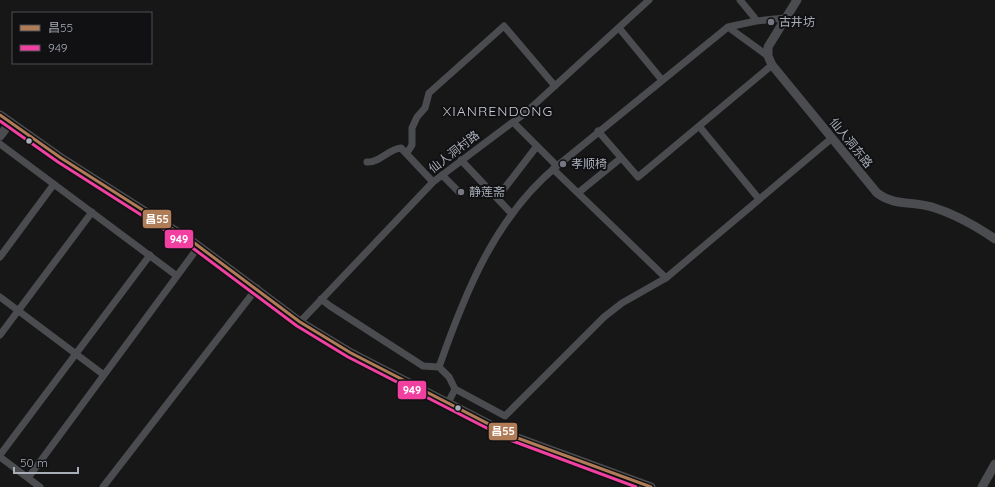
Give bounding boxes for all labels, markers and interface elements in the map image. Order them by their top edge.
legend [12,12,152,64]
place label: 古井坊 [779,14,815,29]
marker: 古井坊 [766,17,776,27]
text: 昌55 [48,20,73,35]
text: 949 [48,40,68,55]
district label: XIANRENDONG [443,102,553,120]
street label: 仙人洞东路 [827,115,876,171]
street label: 仙人洞村路 [425,127,482,176]
unlabelled marker [24,136,34,146]
place label: 孝顺椅 [571,156,607,171]
marker: 孝顺椅 [558,159,568,169]
place label: 静莲斋 [469,184,505,199]
marker: 静莲斋 [456,187,466,197]
line badge: 昌55 [142,209,172,229]
text: 昌55 [145,212,169,226]
line badge: 949 [164,229,194,249]
text: 949 [170,232,188,246]
line badge: 949 [397,380,427,400]
text: 949 [403,383,421,397]
unlabelled marker [453,403,463,413]
line badge: 昌55 [488,422,518,441]
text: 昌55 [491,424,515,438]
scale bar [14,449,78,475]
text: 50 m [20,455,48,470]

